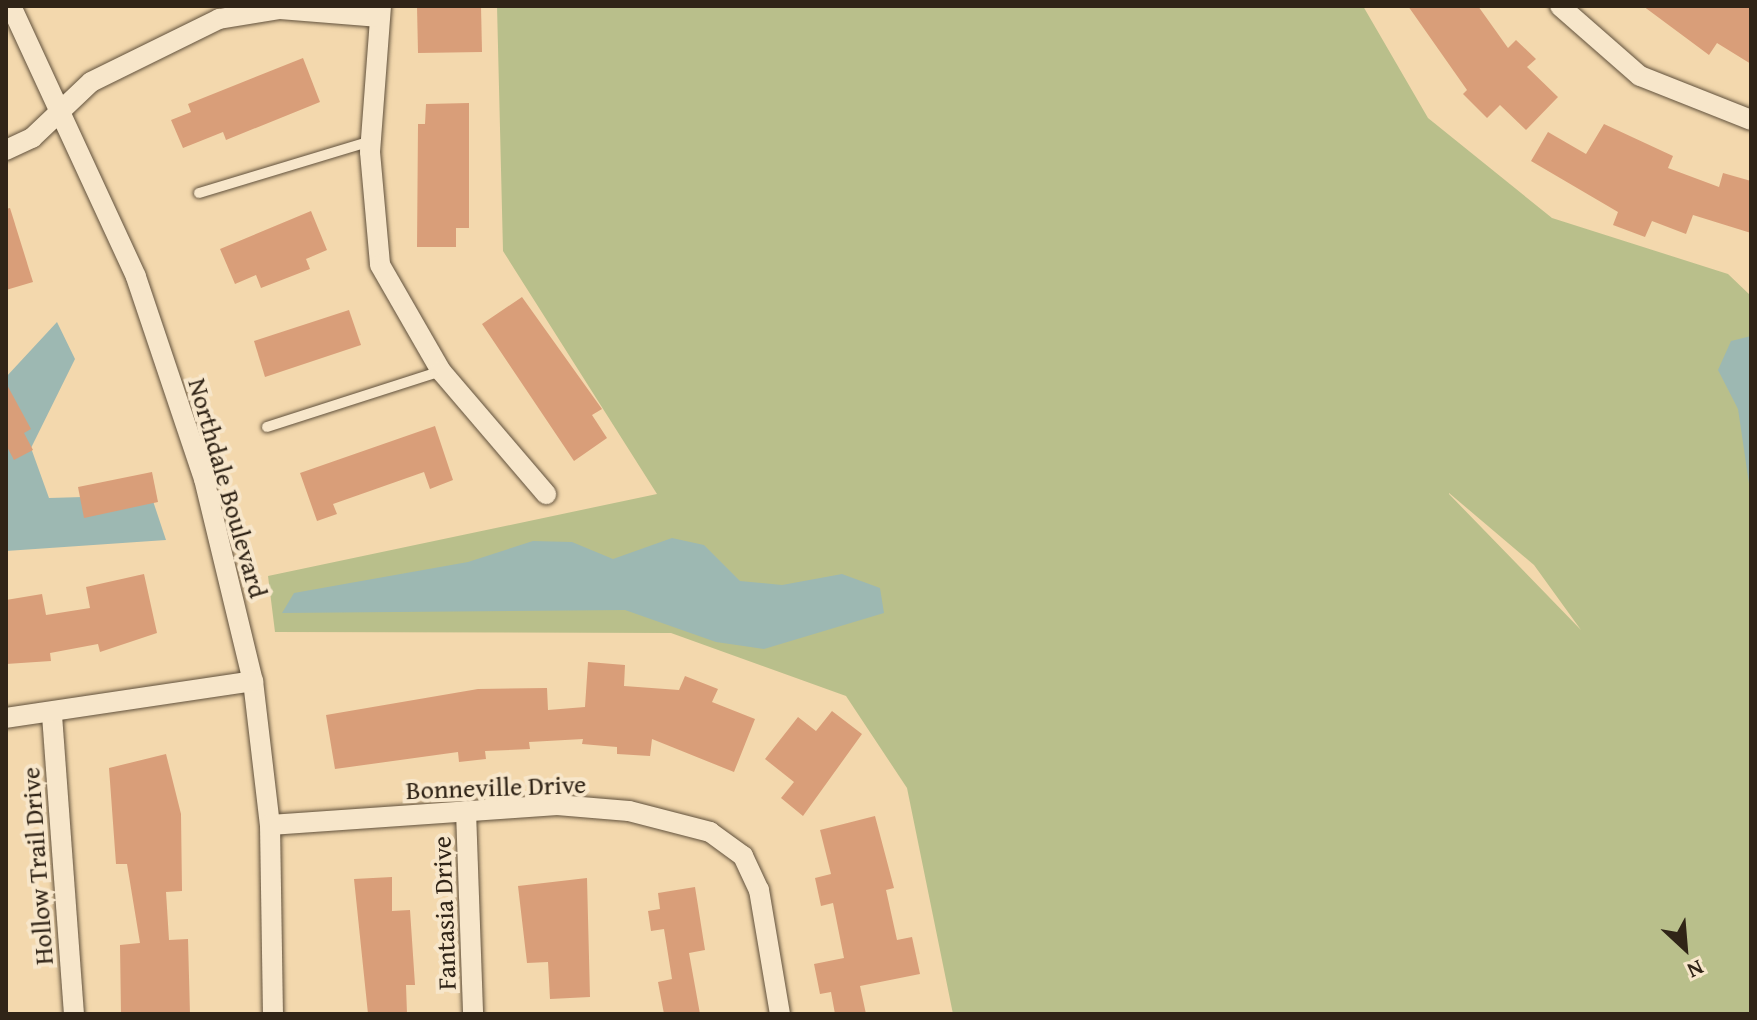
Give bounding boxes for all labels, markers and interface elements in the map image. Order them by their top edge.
street label: Northdale Boulevard [182,375,274,601]
street label: Hollow Trail Drive [15,766,59,966]
street label: Bonneville Drive [405,768,587,806]
street label: Fantasia Drive [426,836,462,990]
north arrow [1645,908,1725,988]
text: N [1682,952,1709,987]

